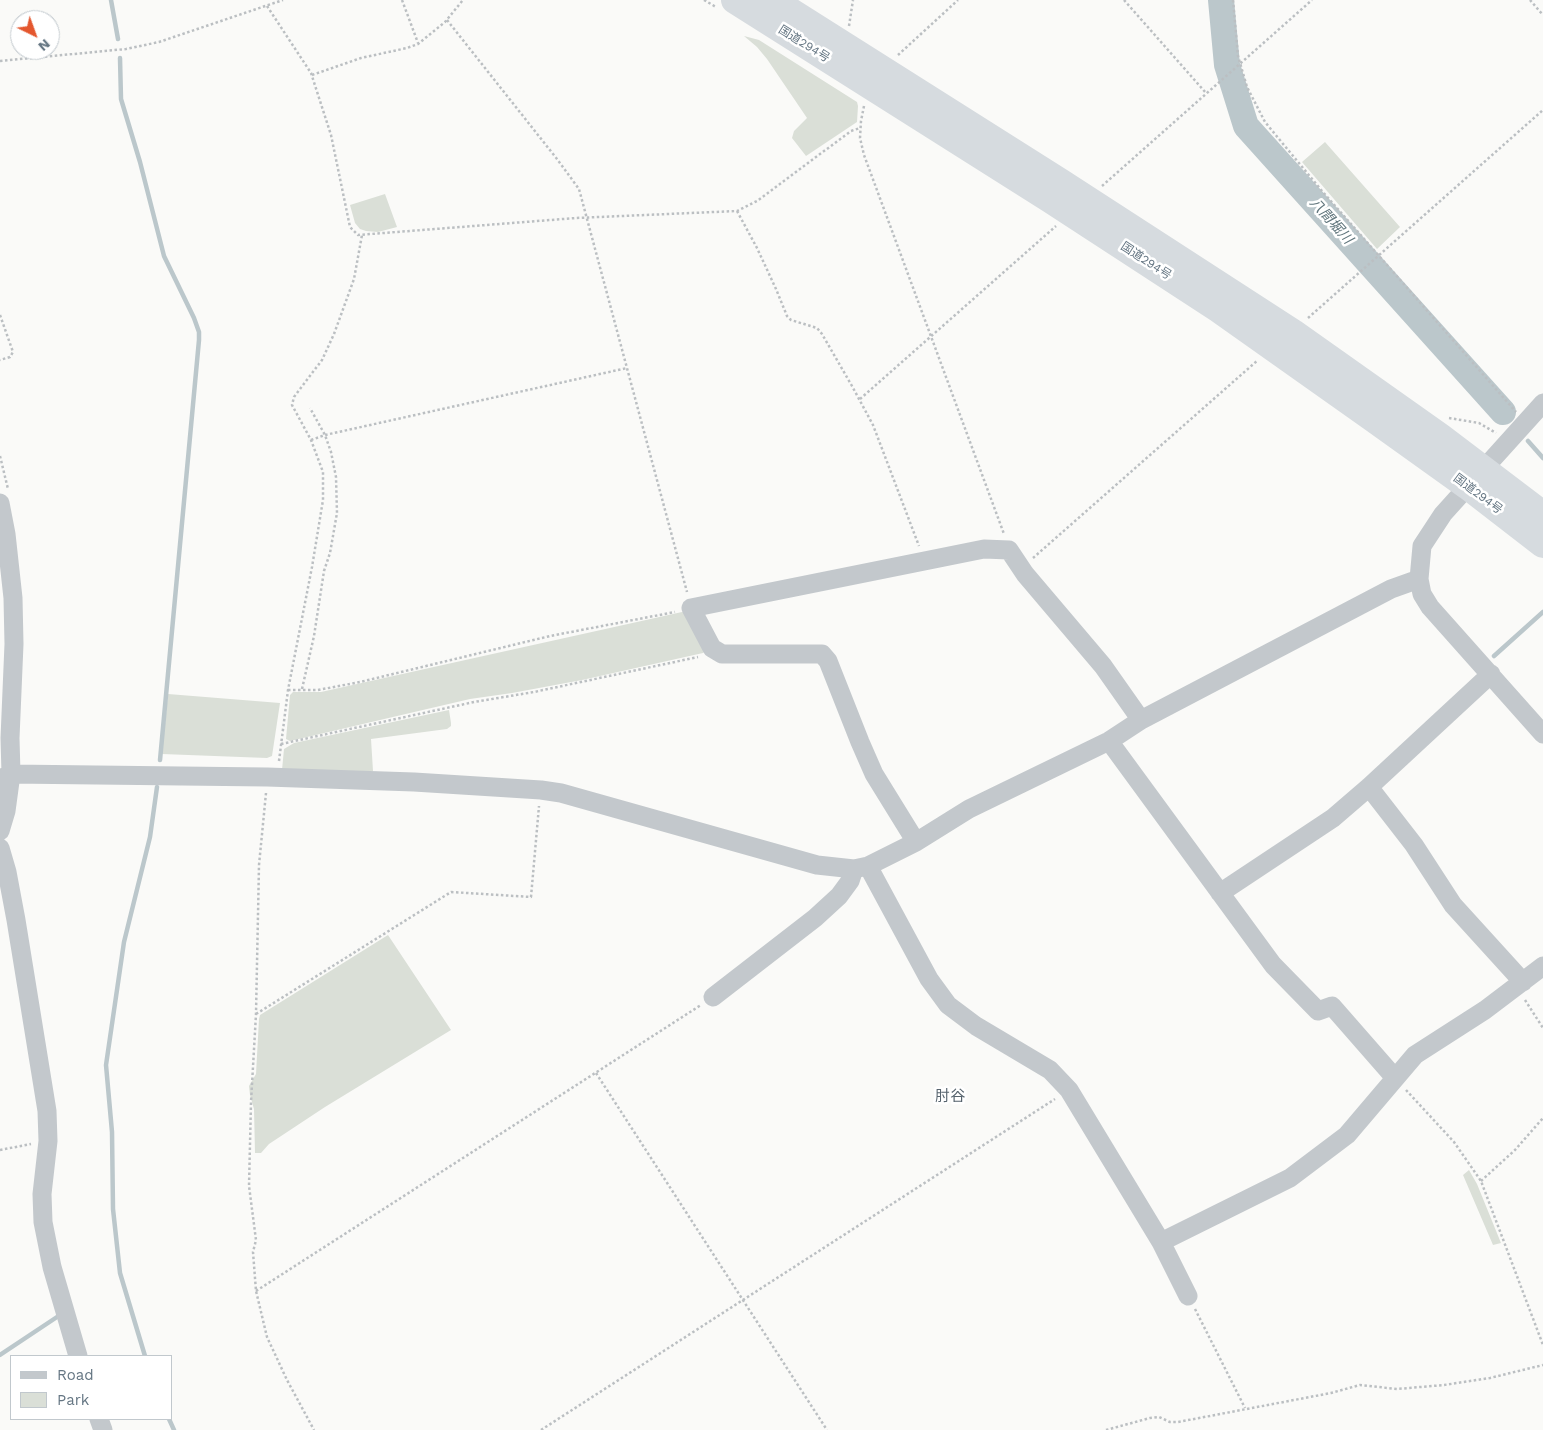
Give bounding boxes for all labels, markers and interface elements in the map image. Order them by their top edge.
north arrow [10,10,60,60]
street label: 国道294号 [776,23,832,65]
text: N [35,36,54,55]
water label: 八間堀川 [1306,195,1356,247]
street label: 国道294号 [1118,239,1174,283]
street label: 国道294号 [1451,471,1505,517]
district label: 肘谷 [935,1088,965,1106]
legend [10,1355,172,1420]
text: Road [57,1366,94,1384]
text: Park [57,1391,89,1409]

